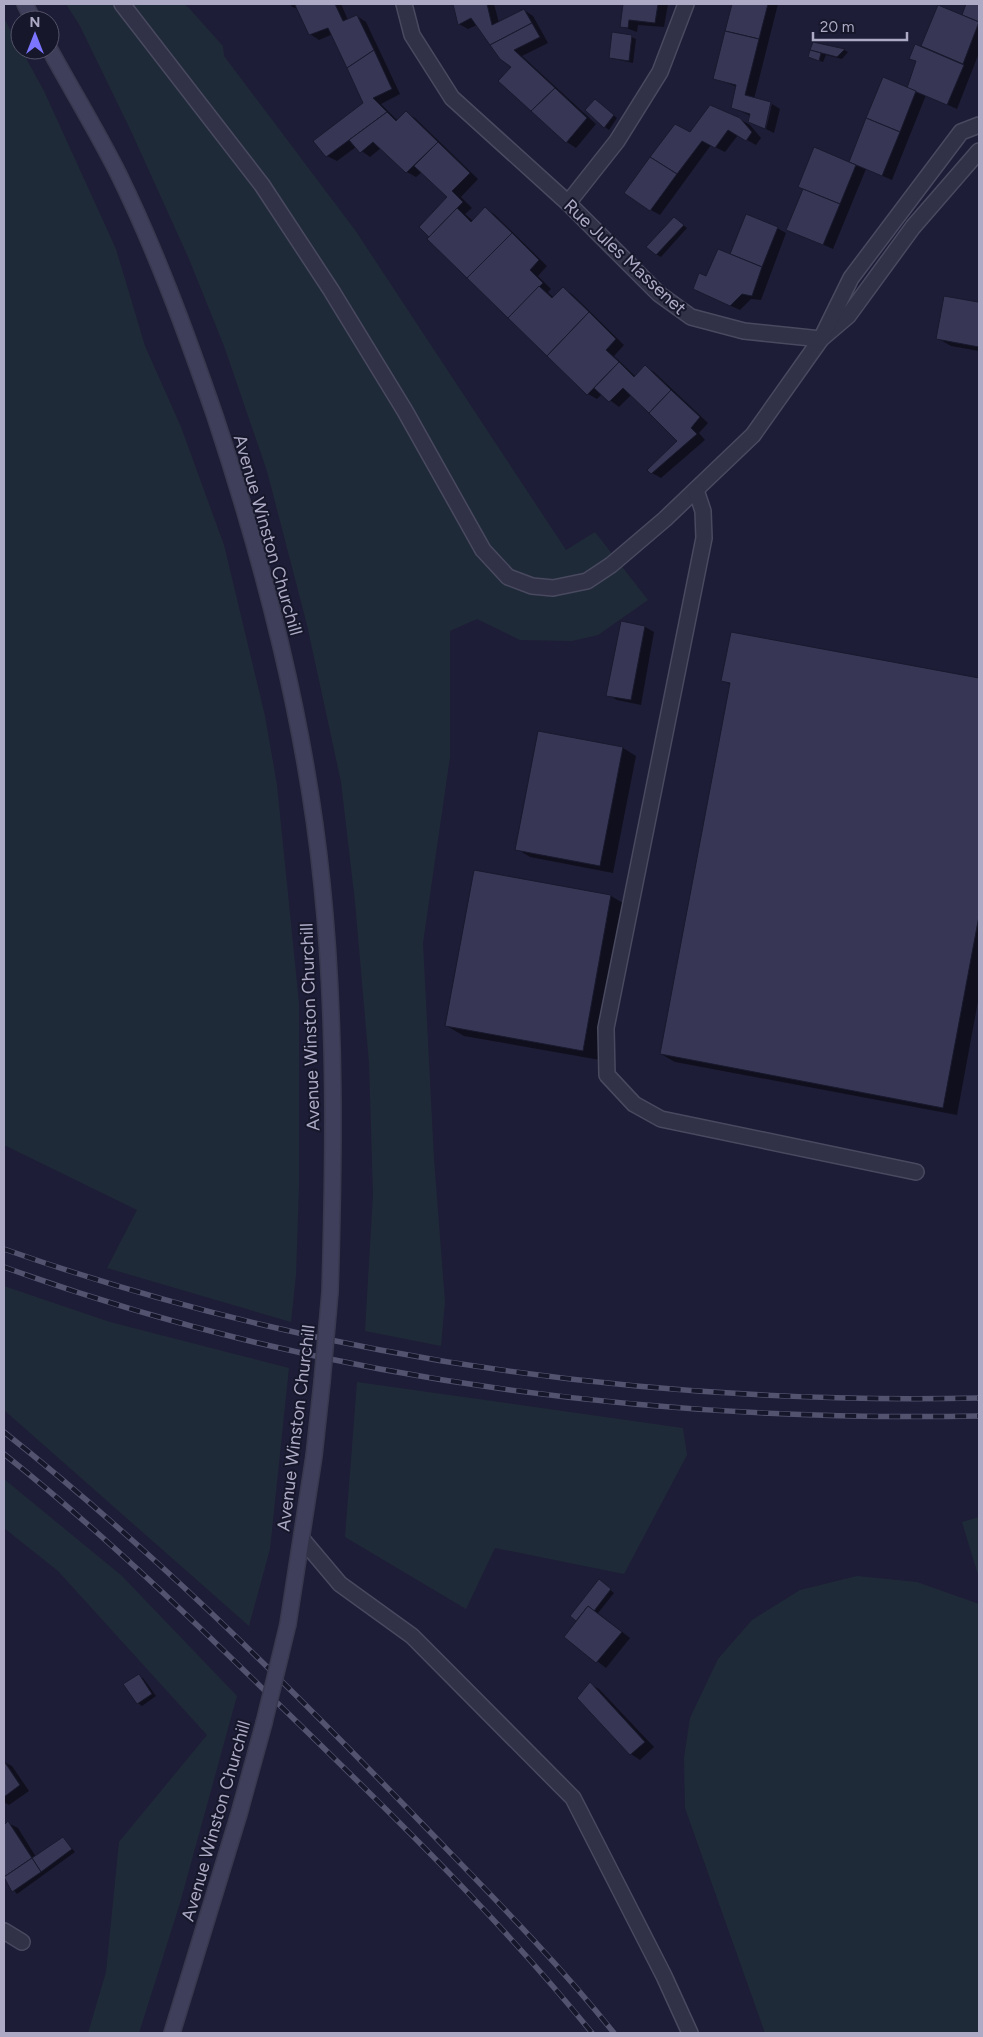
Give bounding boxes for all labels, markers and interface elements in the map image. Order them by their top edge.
north arrow [10,10,60,60]
scale bar [813,10,907,42]
text: N [30,14,40,31]
text: 20 m [820,18,854,36]
street label: Rue Jules Massenet [559,195,691,319]
street label: Avenue Winston Churchill [229,432,307,638]
street label: Avenue Winston Churchill [295,923,325,1131]
street label: Avenue Winston Churchill [272,1323,320,1533]
street label: Avenue Winston Churchill [177,1718,255,1924]

